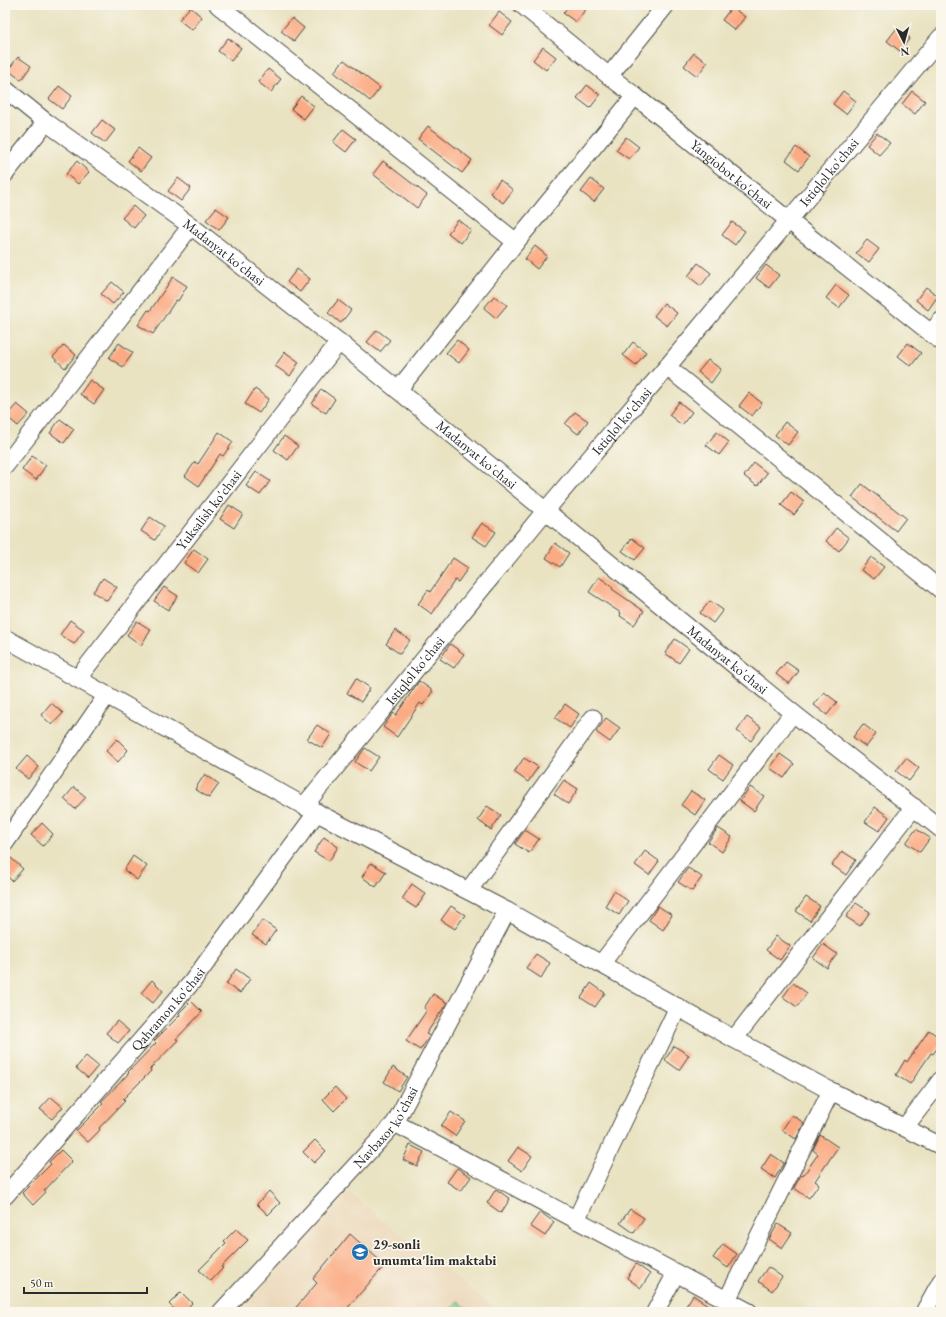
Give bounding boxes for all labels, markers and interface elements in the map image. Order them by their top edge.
north arrow [884,22,924,62]
text: N [900,45,910,59]
street label: Istiqlol ko'chasi [795,134,863,210]
street label: Yangiobot ko'chasi [687,135,776,213]
street label: Madanyat ko'chasi [180,214,269,290]
street label: Istiqlol ko'chasi [588,383,656,459]
street label: Madanyat ko'chasi [433,416,521,493]
street label: Yuksalish ko'chasi [172,466,246,553]
street label: Madanyat ko'chasi [684,621,772,698]
street label: Istiqlol ko'chasi [381,632,449,709]
street label: Qahramon ko'chasi [127,963,209,1055]
street label: Navbaxor ko'chasi [349,1083,422,1172]
place label: 29-sonli umumta'lim maktabi [373,1235,496,1269]
school or university icon: 29-sonli umumta'lim maktabi [350,1242,370,1262]
scale bar [24,1269,147,1295]
text: 50 m [30,1275,54,1291]

